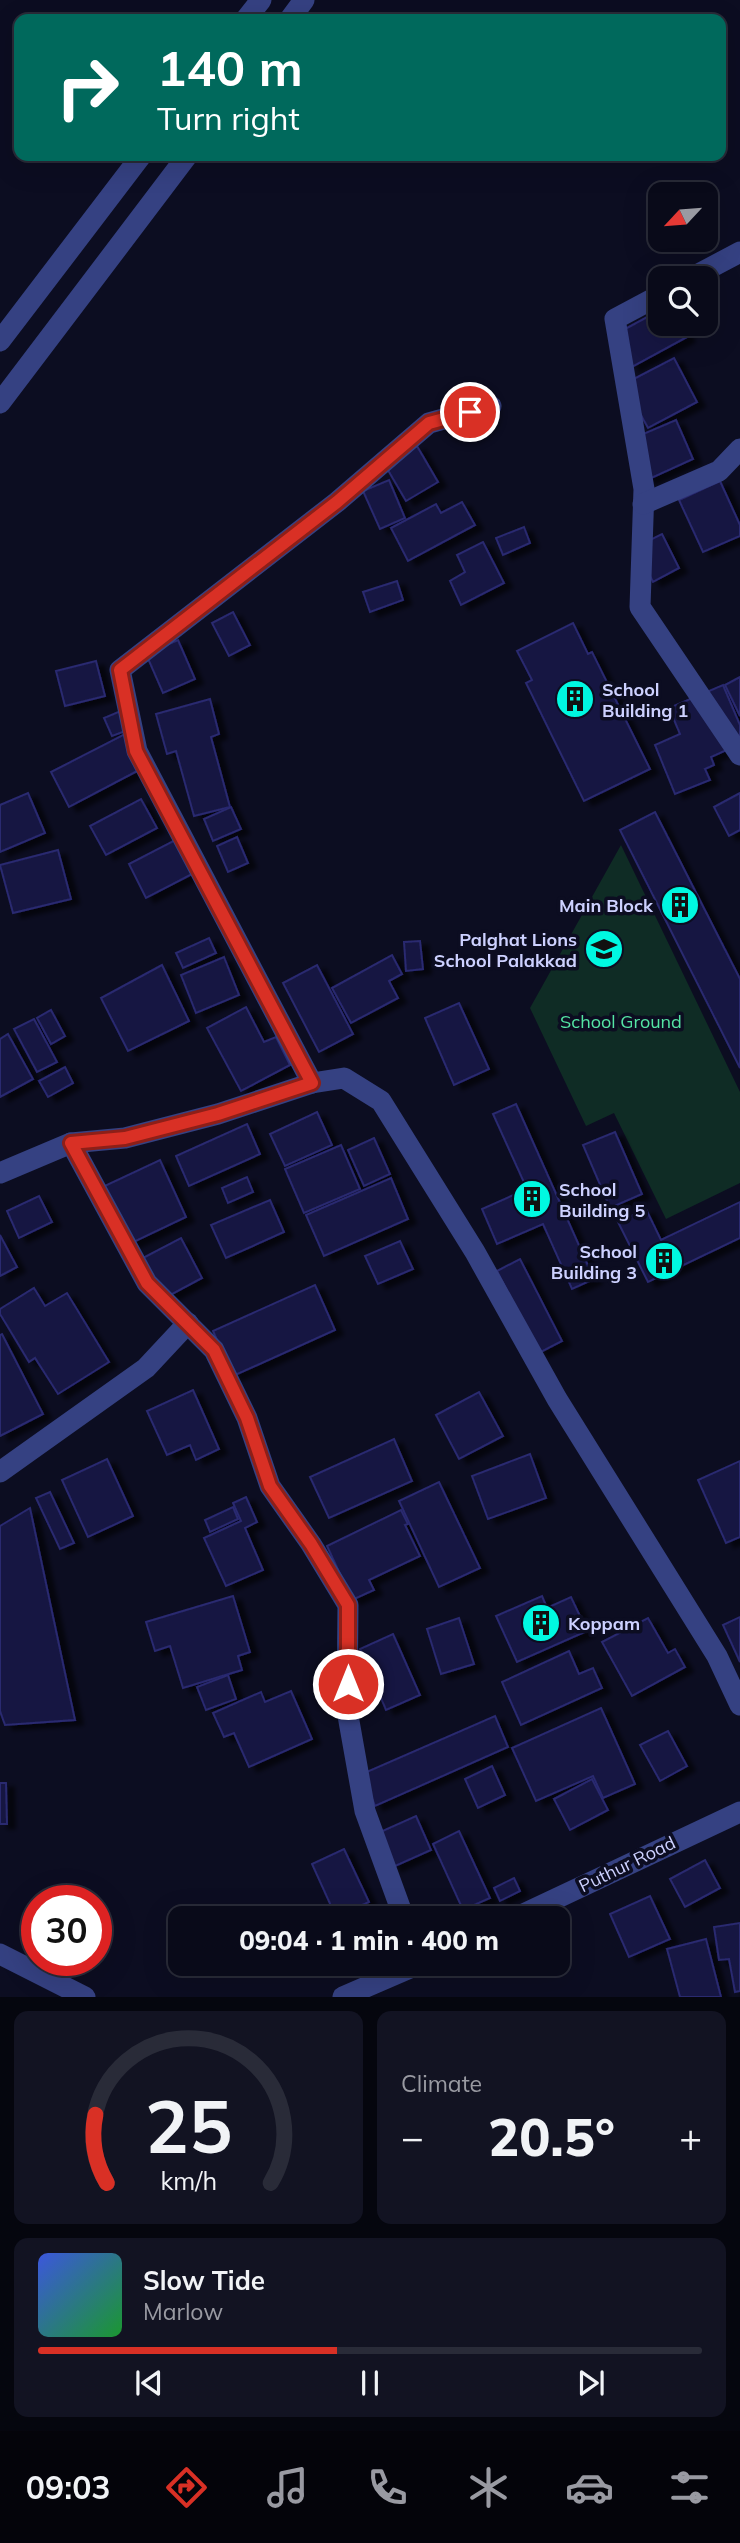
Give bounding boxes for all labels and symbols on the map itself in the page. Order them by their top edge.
north arrow [648,182,718,252]
pin [440,382,500,442]
building icon: School Building 1 [554,678,596,720]
place label: School Building 1 [602,678,688,722]
building icon: Main Block [659,884,701,926]
place label: Main Block [559,894,654,917]
place label: Palghat Lions School Palakkad [434,928,577,972]
school or university icon: Palghat Lions School Palakkad [583,928,625,970]
park label: School Ground [560,1010,682,1033]
building icon: School Building 5 [511,1178,553,1220]
place label: School Building 5 [559,1178,645,1222]
place label: School Building 3 [551,1240,637,1284]
building icon: School Building 3 [643,1240,685,1282]
building icon: Koppam [520,1602,562,1644]
place label: Koppam [568,1612,640,1635]
position arrow [311,1647,385,1721]
street label: Puthur Road [575,1831,679,1897]
speed limit sign: 30 [21,1885,112,1976]

